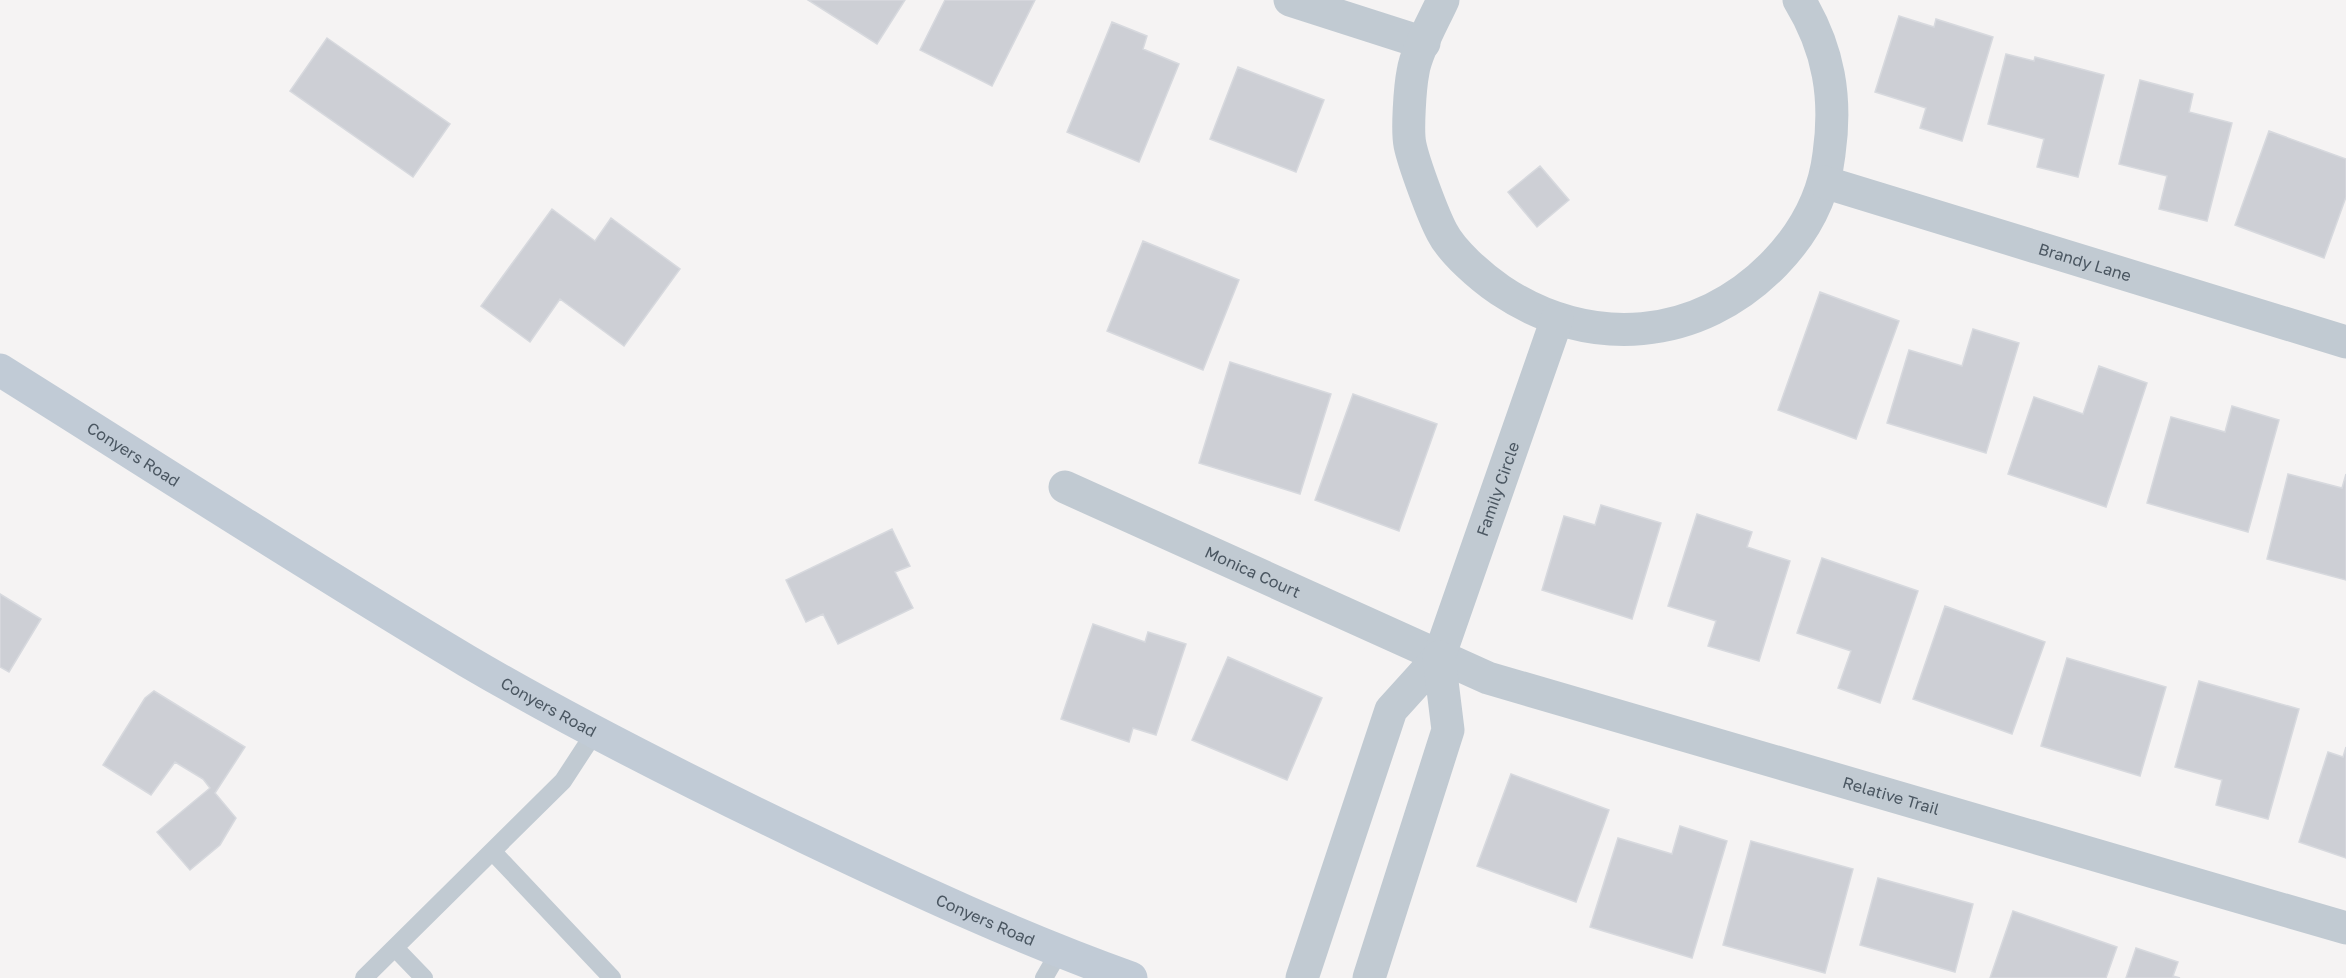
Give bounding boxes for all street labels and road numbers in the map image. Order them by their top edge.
street label: Brandy Lane [2036,238,2134,286]
street label: Conyers Road [83,417,184,491]
street label: Family Circle [1472,439,1523,539]
street label: Monica Court [1202,542,1304,602]
street label: Conyers Road [497,673,600,741]
street label: Relative Trail [1840,772,1942,819]
street label: Conyers Road [933,889,1038,950]

